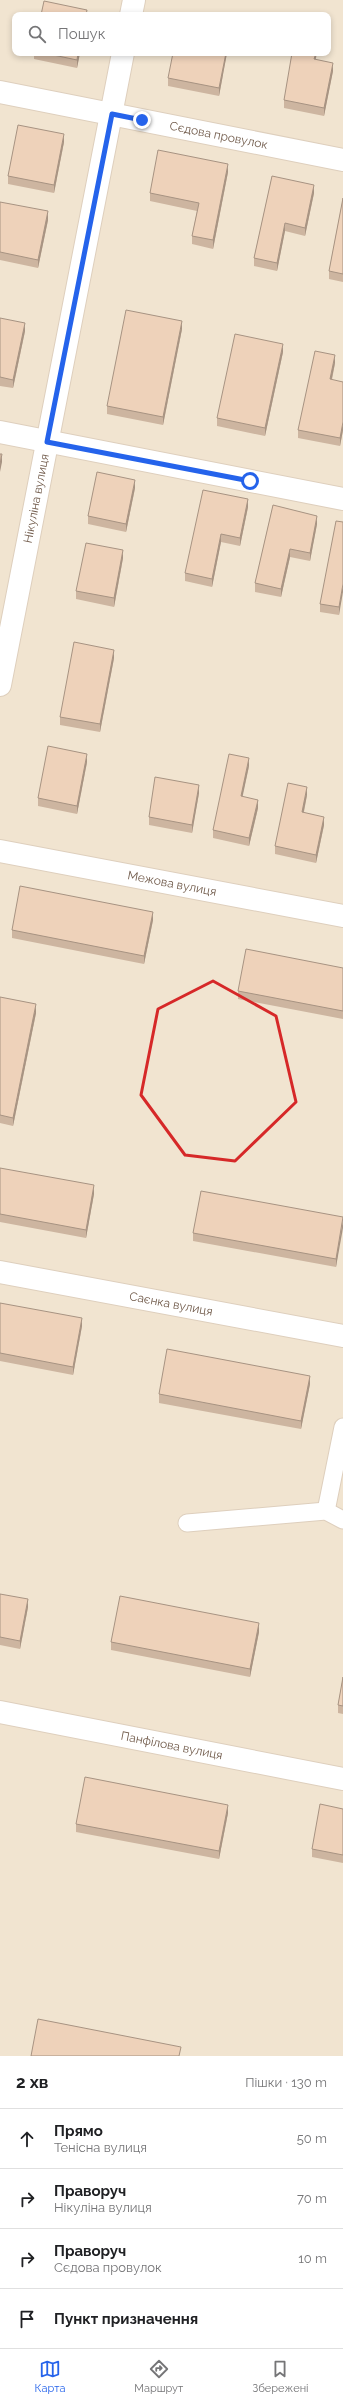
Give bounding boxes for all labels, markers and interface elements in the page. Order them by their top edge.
search box [12,12,331,56]
icon: search [26,23,48,45]
text: Пошук [58,25,106,43]
route end [133,111,151,129]
street label: Сєдова провулок [169,119,269,152]
street label: Нікуліна вулиця [21,453,52,544]
route start [241,472,259,490]
street label: Межова вулиця [126,868,218,899]
street label: Саєнка вулиця [128,1289,214,1319]
street label: Панфілова вулиця [120,1729,224,1762]
text: 2 хв [16,2072,48,2092]
text: Пішки · 130 m [245,2075,327,2090]
text: Прямо [54,2122,103,2140]
icon: ahead [16,2128,38,2150]
text: 50 m [297,2131,327,2146]
text: Тенісна вулиця [54,2140,147,2155]
text: Праворуч [54,2182,126,2200]
icon: right [16,2188,38,2210]
text: 70 m [297,2191,327,2206]
text: Нікуліна вулиця [54,2200,152,2215]
text: Праворуч [54,2242,126,2260]
icon: right [16,2248,38,2270]
text: 10 m [298,2251,327,2266]
text: Сєдова провулок [54,2260,162,2275]
icon: arrive [16,2308,38,2330]
text: Пункт призначення [54,2310,198,2328]
tab: Карта [34,2358,65,2395]
tab: Маршрут [134,2358,183,2395]
tab: Збережені [252,2358,309,2395]

